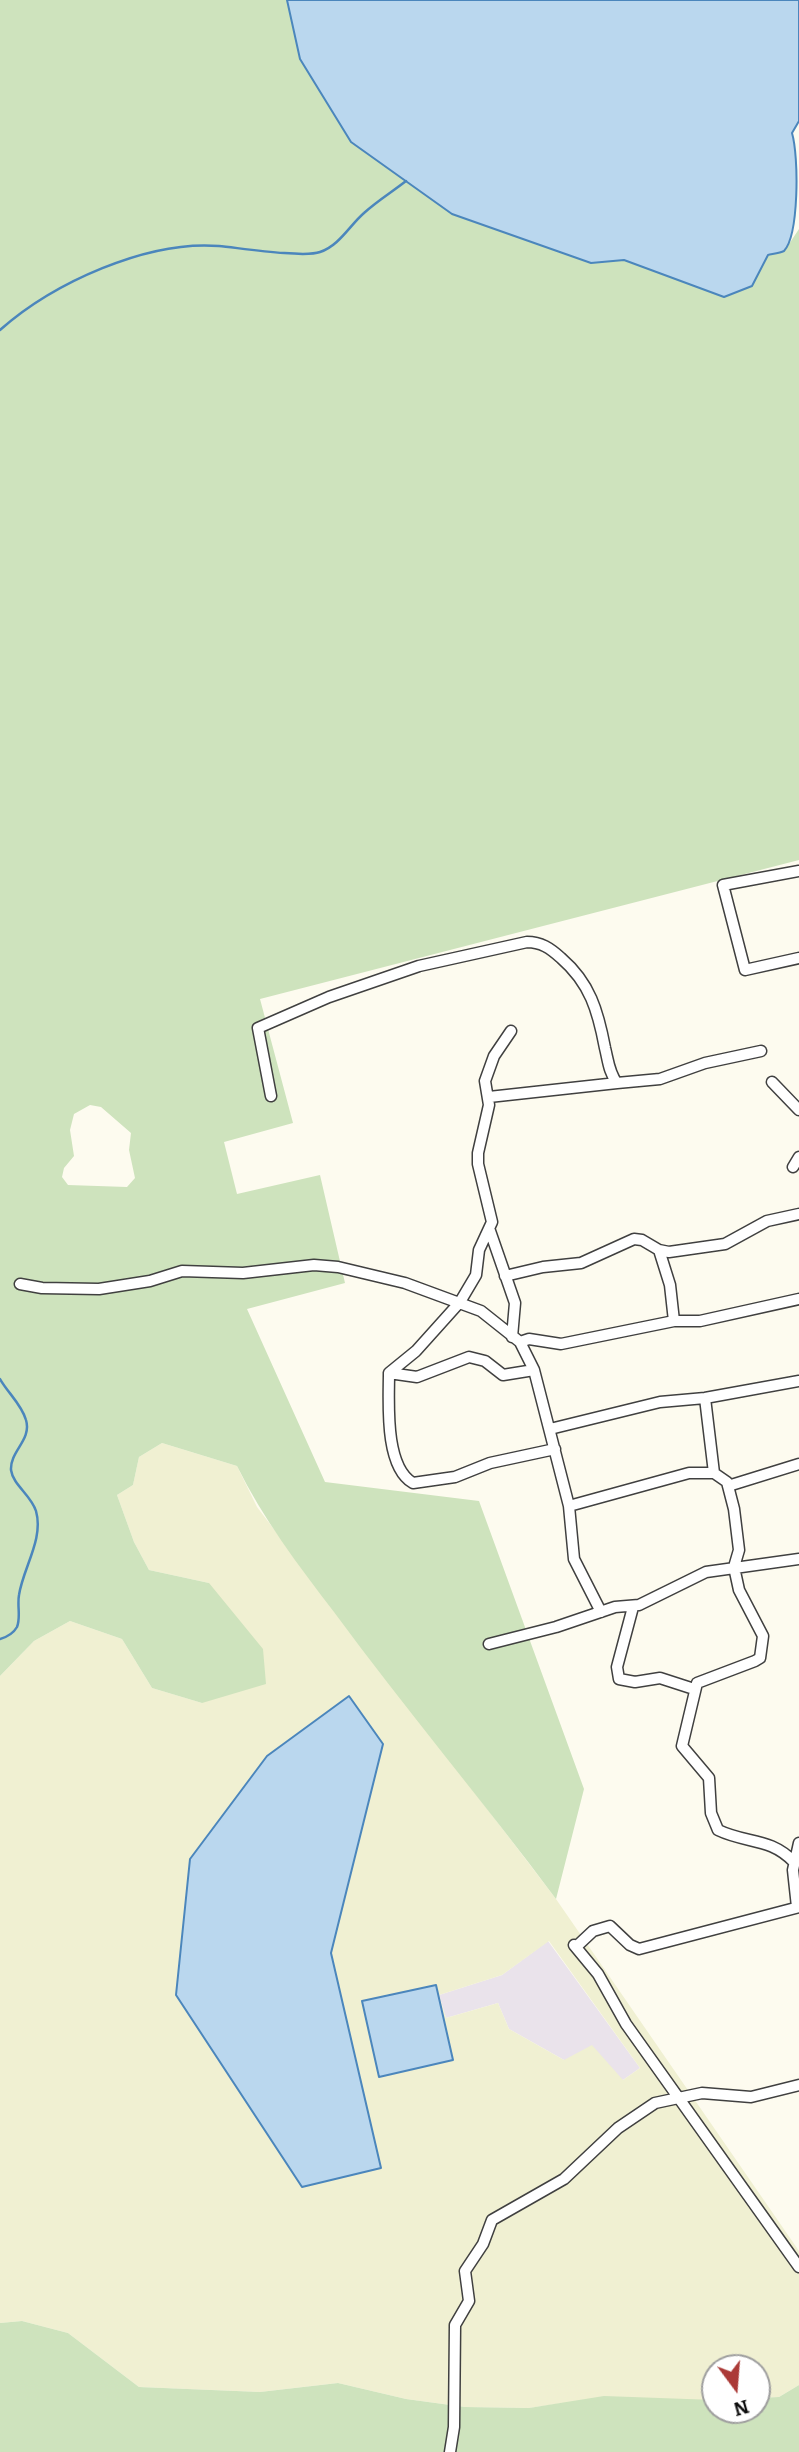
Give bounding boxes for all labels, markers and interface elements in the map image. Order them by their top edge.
north arrow [701,2354,771,2424]
text: N [731,2395,752,2421]

